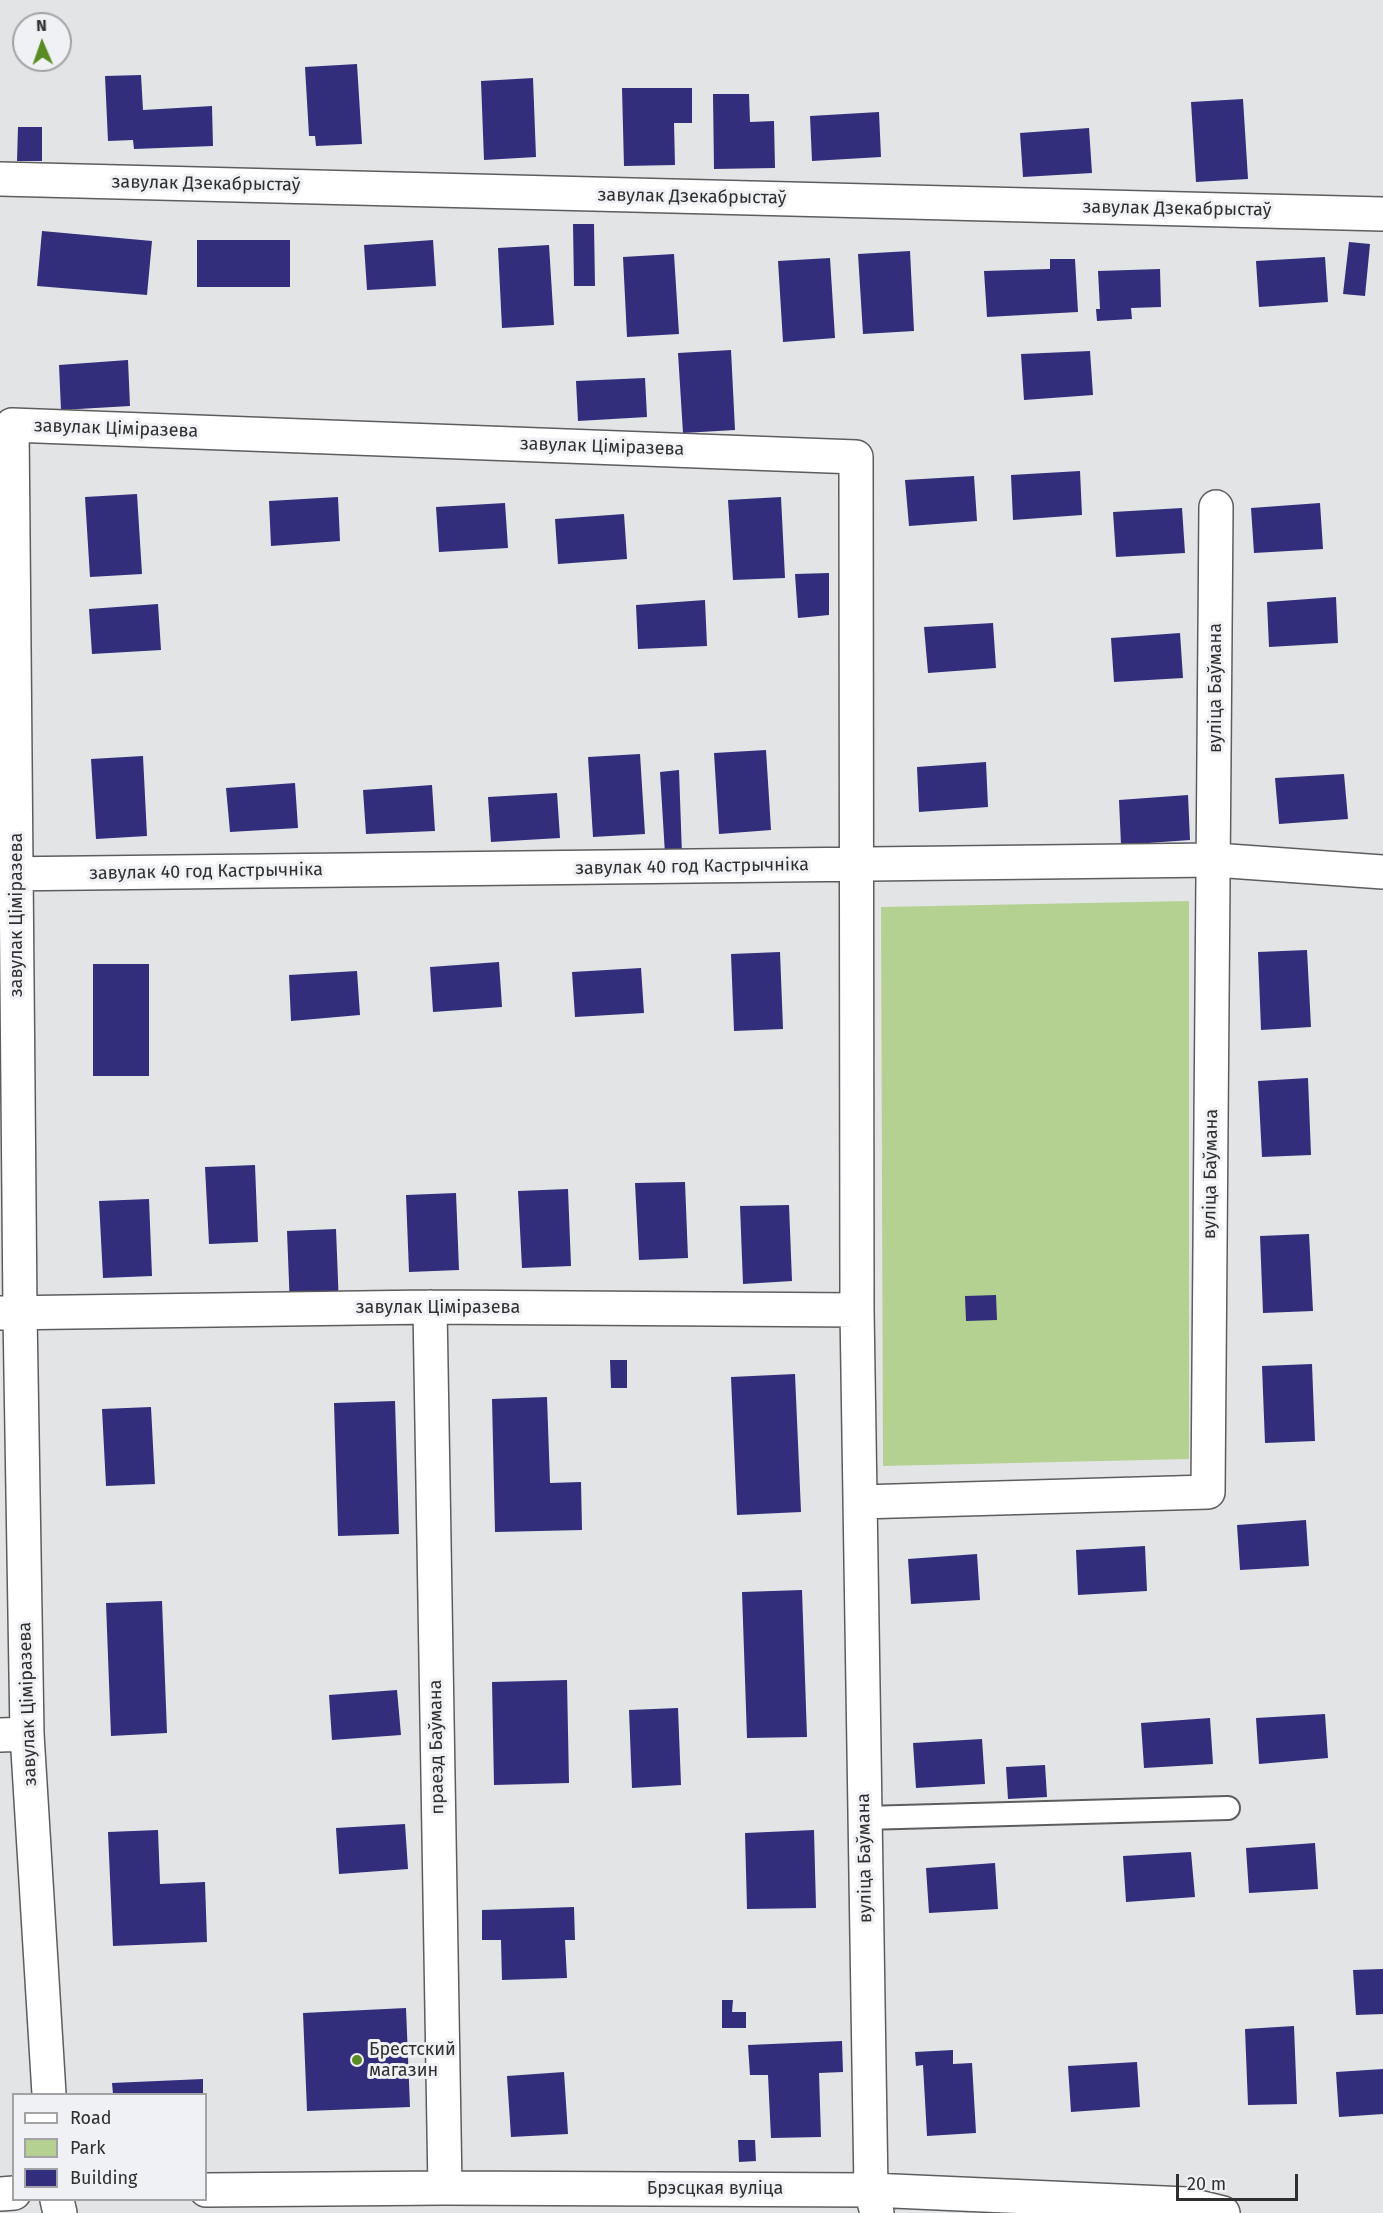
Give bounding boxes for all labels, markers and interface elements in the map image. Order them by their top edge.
north arrow [12,12,72,72]
text: N [36,16,47,35]
street label: завулак Дзекабрыстаў [111,172,301,196]
street label: завулак Дзекабрыстаў [597,185,787,209]
street label: завулак Дзекабрыстаў [1082,197,1272,221]
street label: завулак Ціміразева [33,415,199,443]
street label: завулак Ціміразева [519,433,685,461]
street label: вуліца Баўмана [1205,623,1227,753]
street label: завулак Ціміразева [6,833,28,997]
street label: завулак 40 год Кастрычніка [575,854,809,880]
street label: завулак 40 год Кастрычніка [89,859,323,885]
street label: вуліца Баўмана [1199,1109,1223,1239]
street label: завулак Ціміразева [356,1297,520,1319]
street label: завулак Ціміразева [14,1621,42,1787]
street label: праезд Баўмана [425,1679,449,1815]
street label: вуліца Баўмана [853,1793,877,1923]
place label: Брестский магазин [369,2039,456,2082]
marker: Брестский магазин [350,2053,364,2067]
legend [12,2093,207,2201]
text: Road [70,2107,112,2129]
text: Park [70,2137,105,2159]
scale bar [1179,2162,1300,2200]
text: Building [70,2167,137,2189]
text: 20 m [1187,2173,1226,2195]
street label: Брэсцкая вуліца [647,2178,783,2200]

